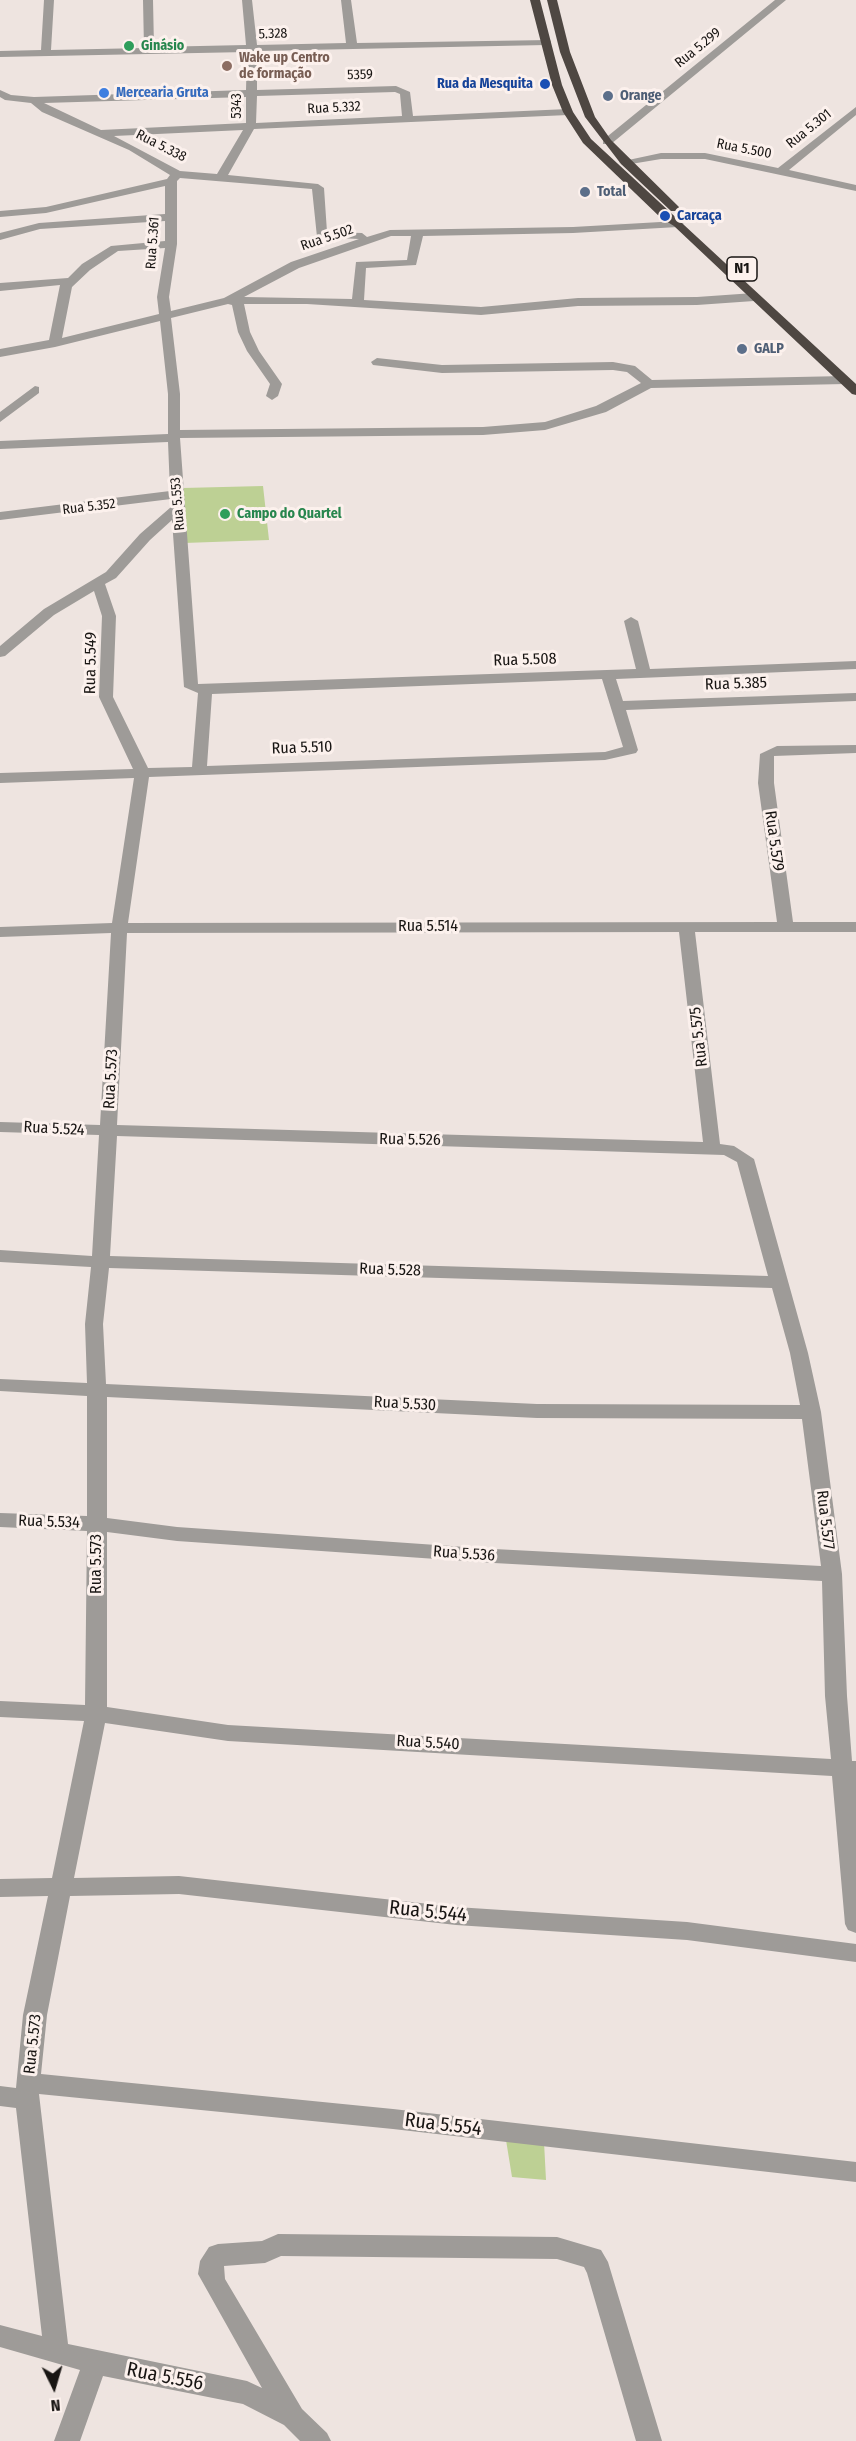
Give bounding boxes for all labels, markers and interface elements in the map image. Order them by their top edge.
street label: Rua 5.299 [672,24,724,72]
street label: 5.328 [258,25,288,43]
place label: Ginásio [141,38,184,54]
marker: Ginásio [122,39,136,53]
place label: Wake up Centro de formação [239,50,330,82]
marker: Wake up Centro de formação [220,59,234,73]
street label: 5359 [347,66,373,84]
place label: Rua da Mesquita [437,76,533,92]
marker: Rua da Mesquita [538,77,552,91]
place label: Mercearia Gruta [116,85,209,101]
marker: Mercearia Gruta [97,86,111,100]
place label: Orange [620,88,662,104]
marker: Orange [601,89,615,103]
street label: 5343 [229,93,245,119]
street label: Rua 5.332 [307,98,361,118]
street label: Rua 5.301 [783,106,835,152]
street label: Rua 5.338 [133,126,189,166]
street label: Rua 5.500 [715,135,773,163]
place label: Total [597,184,626,200]
marker: Total [578,185,592,199]
place label: Carcaça [677,208,722,224]
marker: Carcaça [658,209,672,223]
street label: Rua 5.361 [143,216,163,270]
street label: Rua 5.502 [299,221,355,255]
road number: N1 [727,257,757,281]
place label: GALP [754,341,784,357]
marker: GALP [735,342,749,356]
street label: Rua 5.553 [167,477,189,531]
street label: Rua 5.352 [61,495,117,519]
place label: Campo do Quartel [237,506,342,522]
marker: Campo do Quartel [218,507,232,521]
street label: Rua 5.549 [81,632,101,694]
street label: Rua 5.508 [493,649,557,671]
street label: Rua 5.385 [705,673,767,695]
street label: Rua 5.510 [271,737,333,759]
street label: Rua 5.579 [760,810,788,872]
street label: Rua 5.514 [398,917,458,937]
street label: Rua 5.575 [686,1006,712,1068]
street label: Rua 5.573 [100,1048,122,1110]
street label: Rua 5.524 [23,1118,85,1140]
street label: Rua 5.526 [379,1130,441,1150]
street label: Rua 5.528 [359,1259,421,1281]
street label: Rua 5.530 [373,1393,437,1415]
street label: Rua 5.577 [812,1489,838,1551]
street label: Rua 5.534 [18,1511,80,1533]
street label: Rua 5.573 [87,1534,107,1594]
street label: Rua 5.536 [432,1542,496,1566]
street label: Rua 5.540 [396,1732,460,1754]
street label: Rua 5.544 [388,1896,468,1928]
street label: Rua 5.573 [20,2013,46,2075]
street label: Rua 5.554 [403,2108,483,2142]
north arrow [24,2357,84,2417]
street label: Rua 5.556 [125,2358,205,2396]
text: N [50,2396,61,2415]

